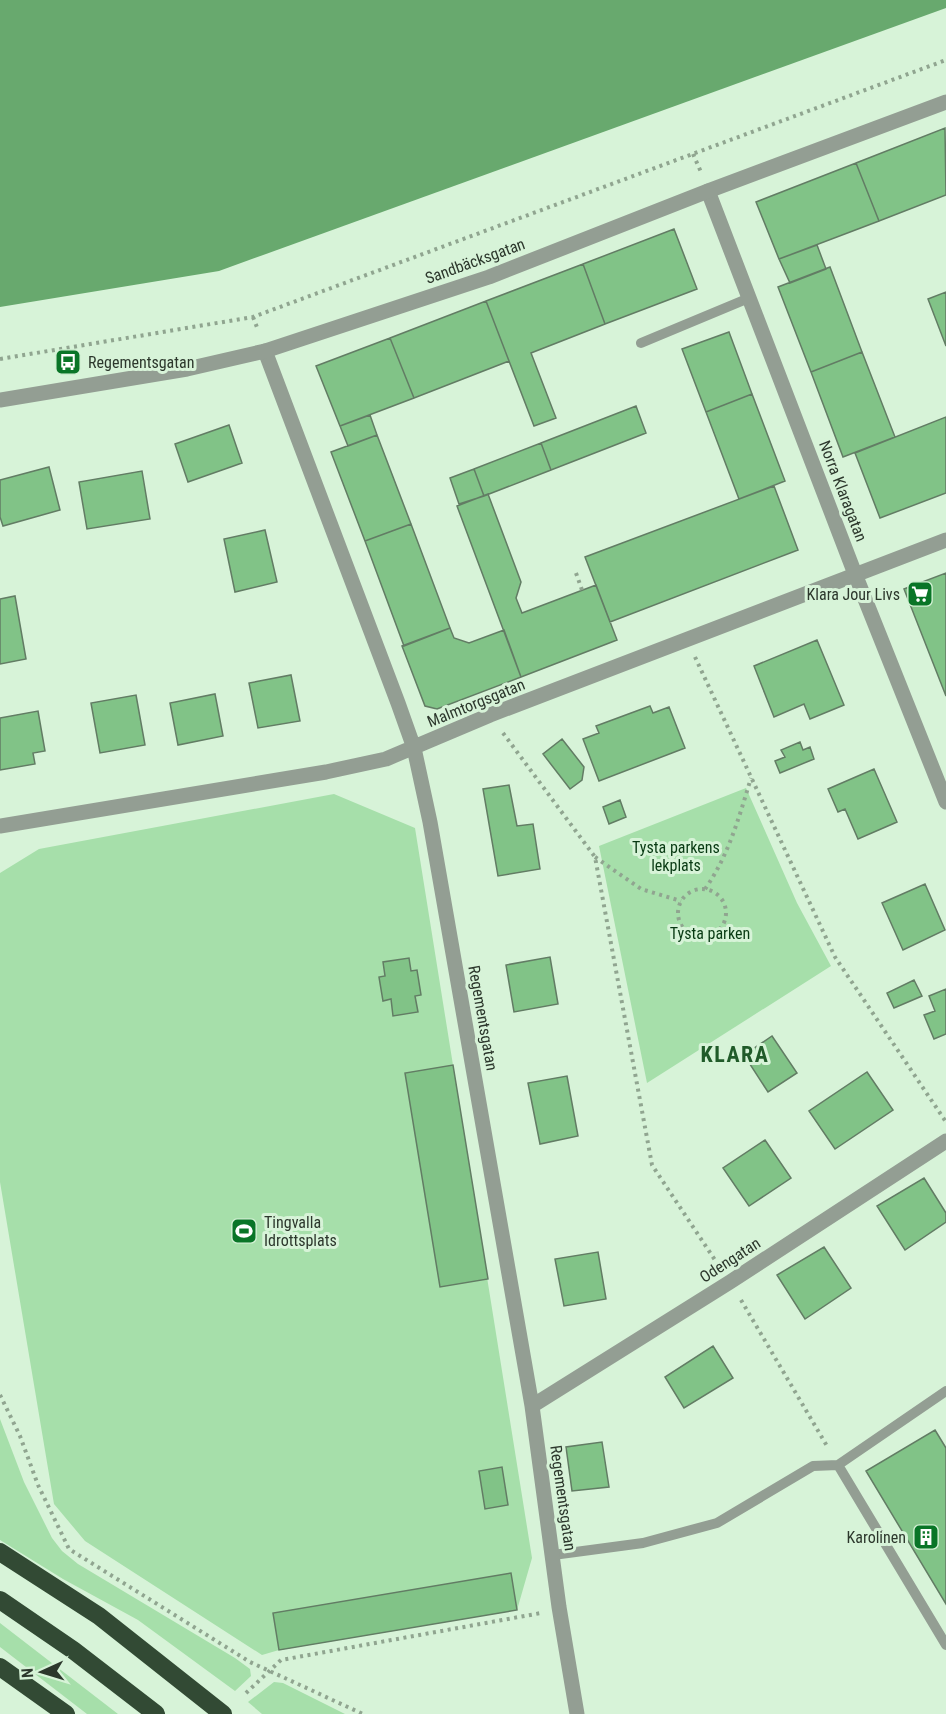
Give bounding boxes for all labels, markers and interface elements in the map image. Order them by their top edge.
street label: Sandbäcksgatan [423,234,527,288]
bus stop icon: Regementsgatan [53,347,83,377]
place label: Regementsgatan [88,353,194,372]
street label: Norra Klaragatan [815,438,871,544]
supermarket icon: Klara Jour Livs [905,579,935,609]
place label: Klara Jour Livs [807,585,900,604]
street label: Malmtorgsgatan [424,675,528,731]
park label: Tysta parkens lekplats [632,838,720,875]
park label: Tysta parken [670,924,750,943]
street label: Regementsgatan [464,964,502,1072]
district label: KLARA [701,1042,769,1067]
place label: Tingvalla Idrottsplats [264,1213,337,1250]
sports icon: Tingvalla Idrottsplats [229,1216,259,1246]
street label: Odengatan [696,1233,764,1287]
street label: Regementsgatan [546,1444,580,1552]
building icon: Karolinen [911,1522,941,1552]
place label: Karolinen [847,1528,906,1547]
north arrow [12,1642,72,1702]
text: N [18,1667,37,1679]

